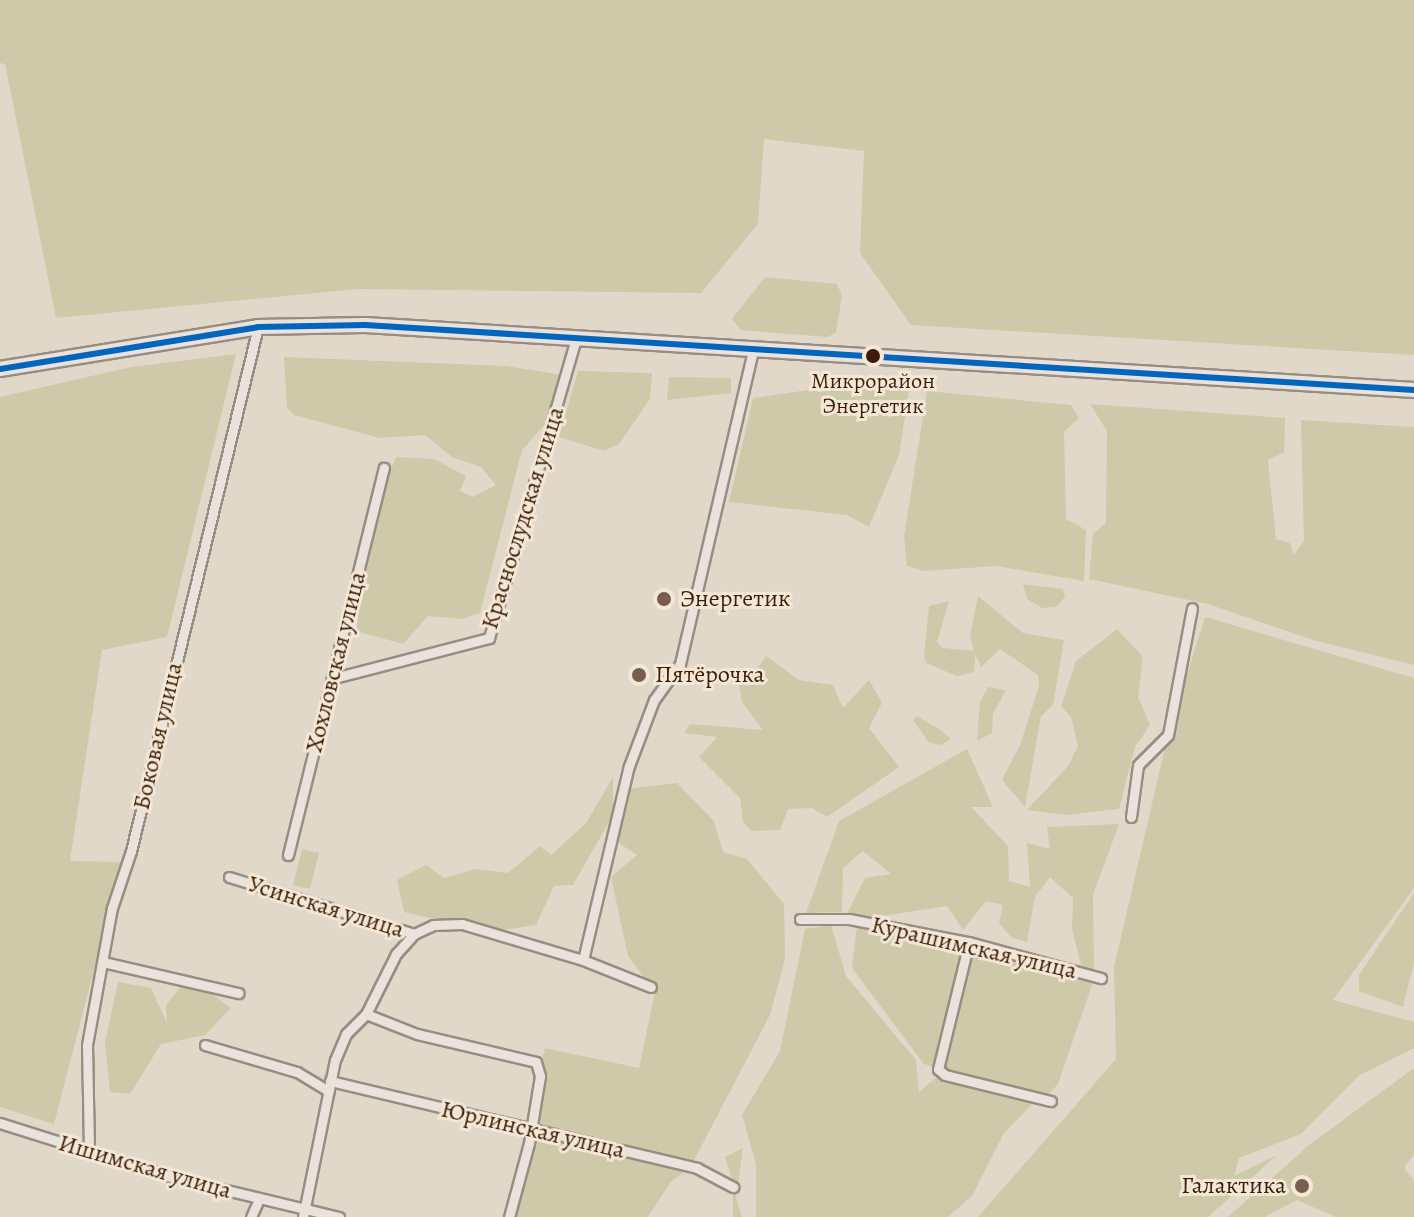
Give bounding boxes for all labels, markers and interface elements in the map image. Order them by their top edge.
marker: Микрорайон Энергетик [865,348,881,364]
place label: Микрорайон Энергетик [811,368,935,420]
street label: Краснослудская улица [475,403,571,633]
street label: Хохловская улица [300,569,372,755]
place label: Энергетик [680,585,790,613]
marker: Энергетик [655,590,673,608]
street label: Боковая улица [127,659,189,813]
place label: Пятёрочка [655,661,765,689]
marker: Пятёрочка [630,666,648,684]
street label: Усинская улица [245,870,407,944]
street label: Курашимская улица [868,910,1080,986]
street label: Юрлинская улица [438,1095,628,1165]
street label: Ишимская улица [55,1129,235,1205]
place label: Галактика [1181,1172,1286,1200]
marker: Галактика [1293,1177,1311,1195]

